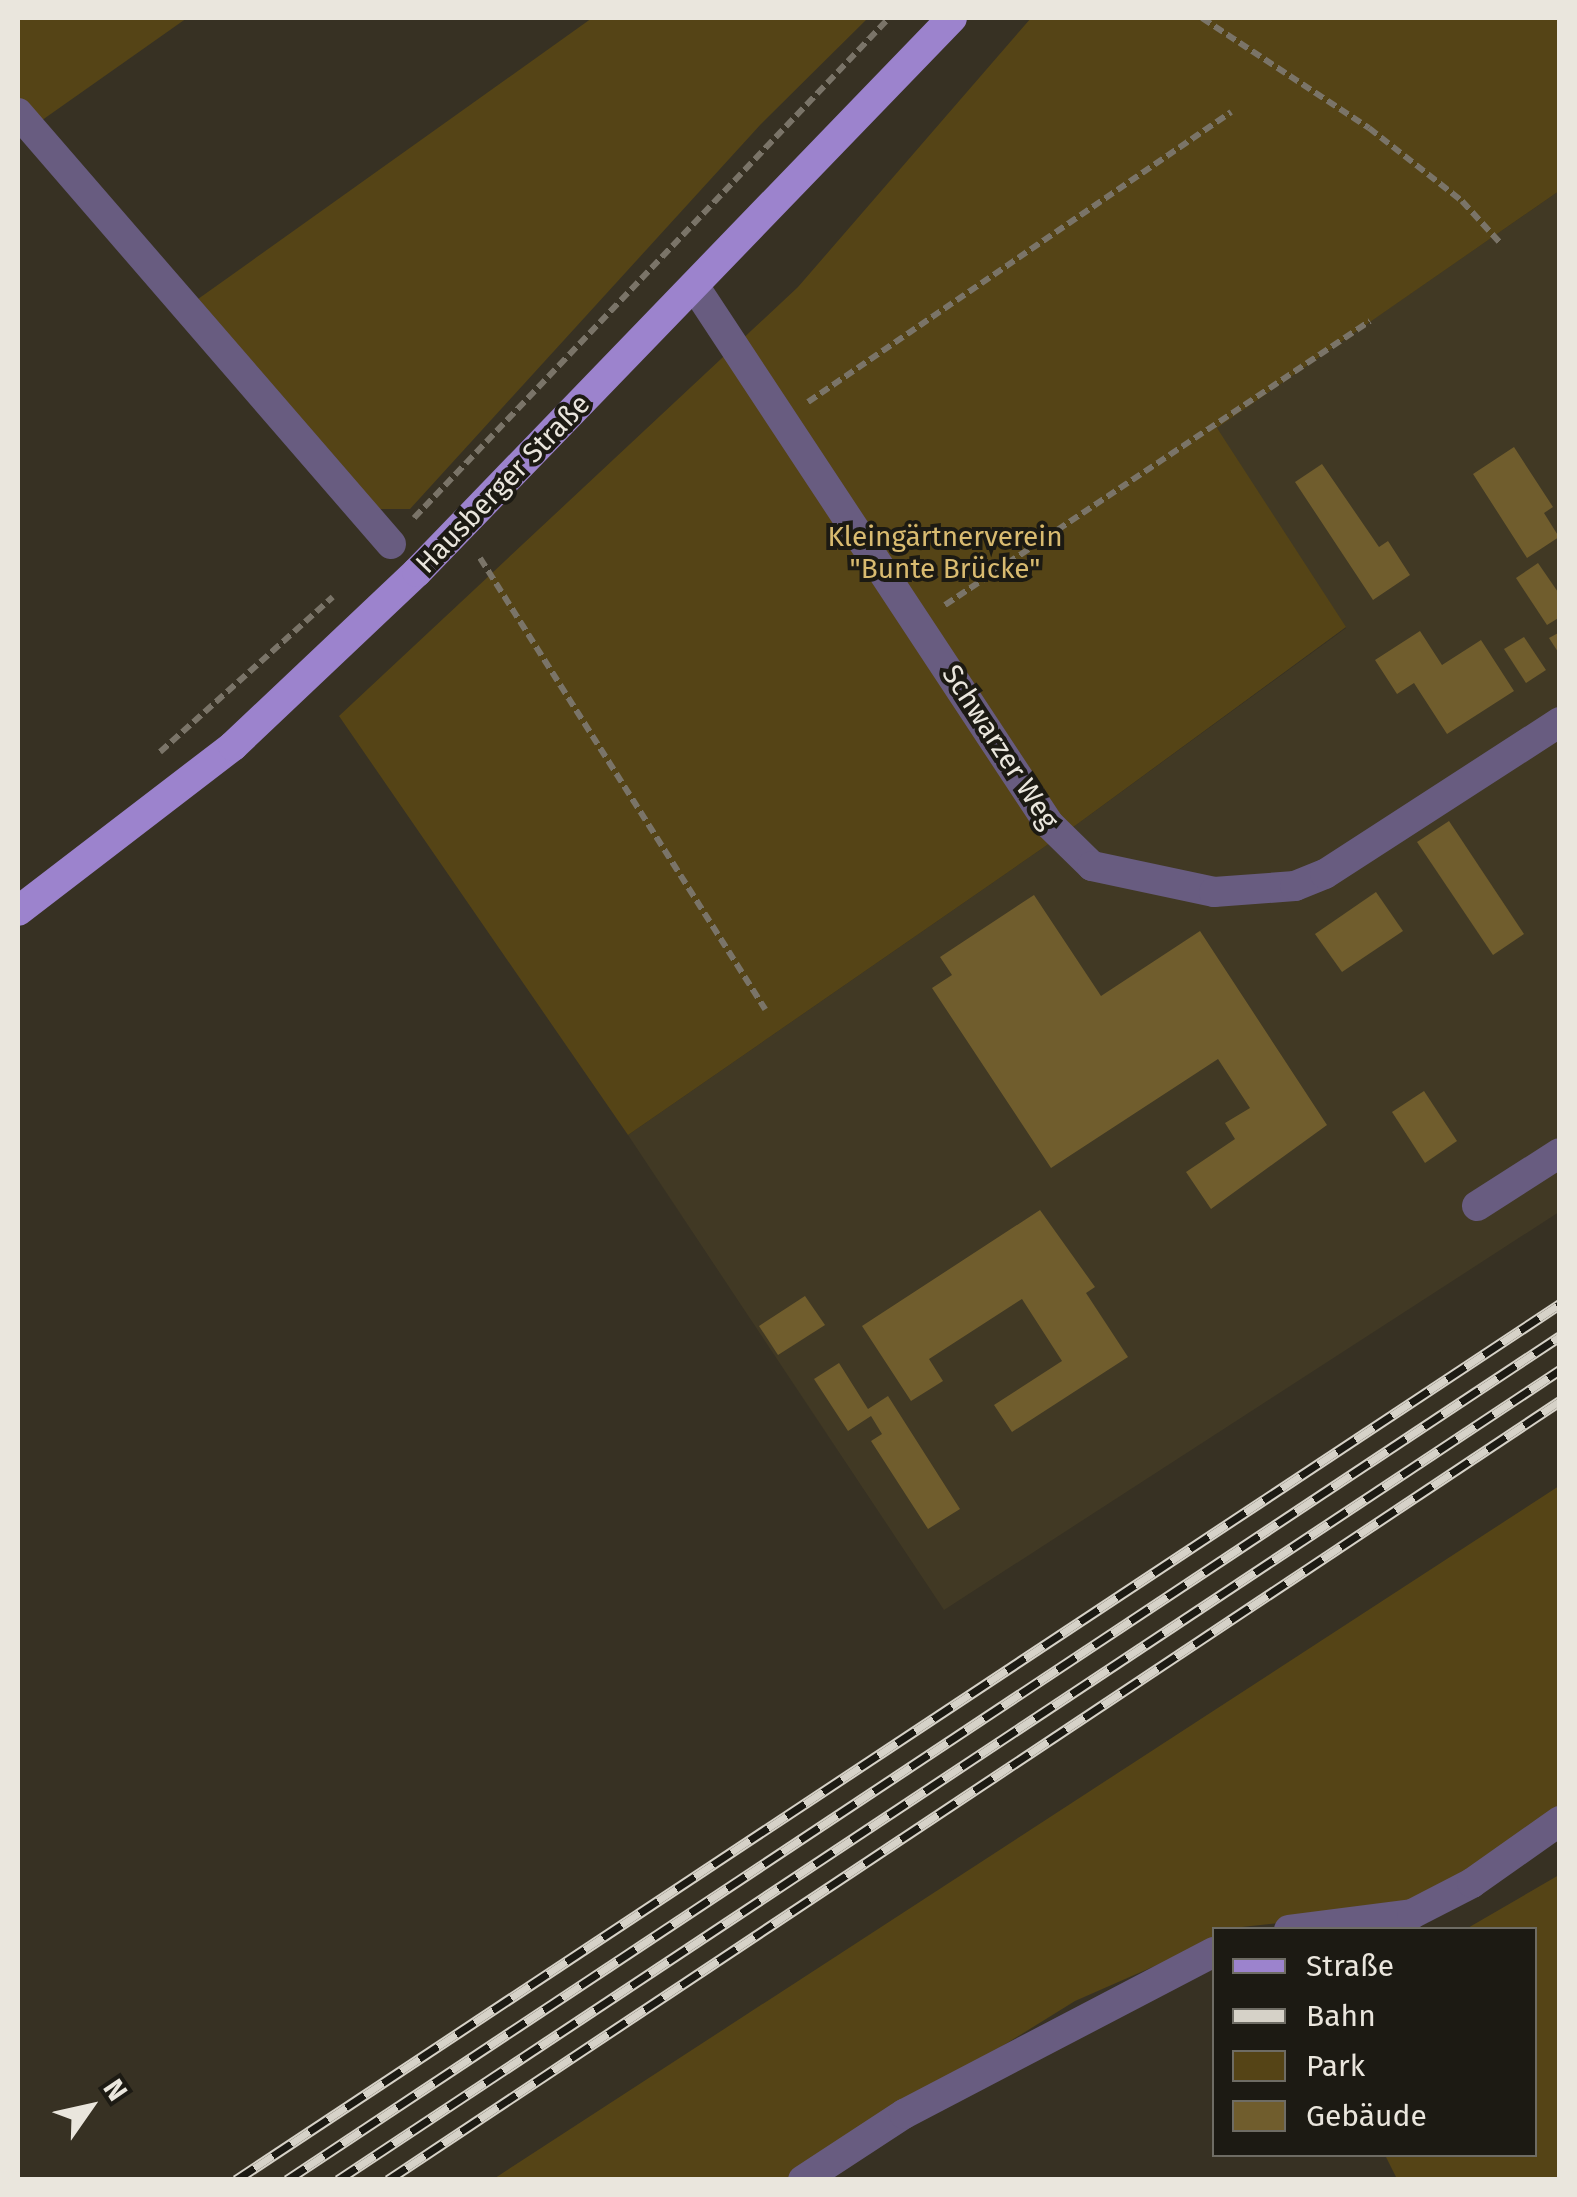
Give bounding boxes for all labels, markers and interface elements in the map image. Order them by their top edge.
street label: Hausberger Straße [409,388,597,580]
park label: Kleingärtnerverein "Bunte Brücke" [827,520,1063,586]
street label: Schwarzer Weg [935,659,1065,835]
legend [1212,1927,1537,2157]
text: Straße [1306,1948,1394,1984]
text: Bahn [1306,1998,1376,2034]
text: Park [1306,2048,1365,2084]
north arrow [40,2057,140,2157]
text: N [96,2073,134,2107]
text: Gebäude [1306,2098,1427,2134]

